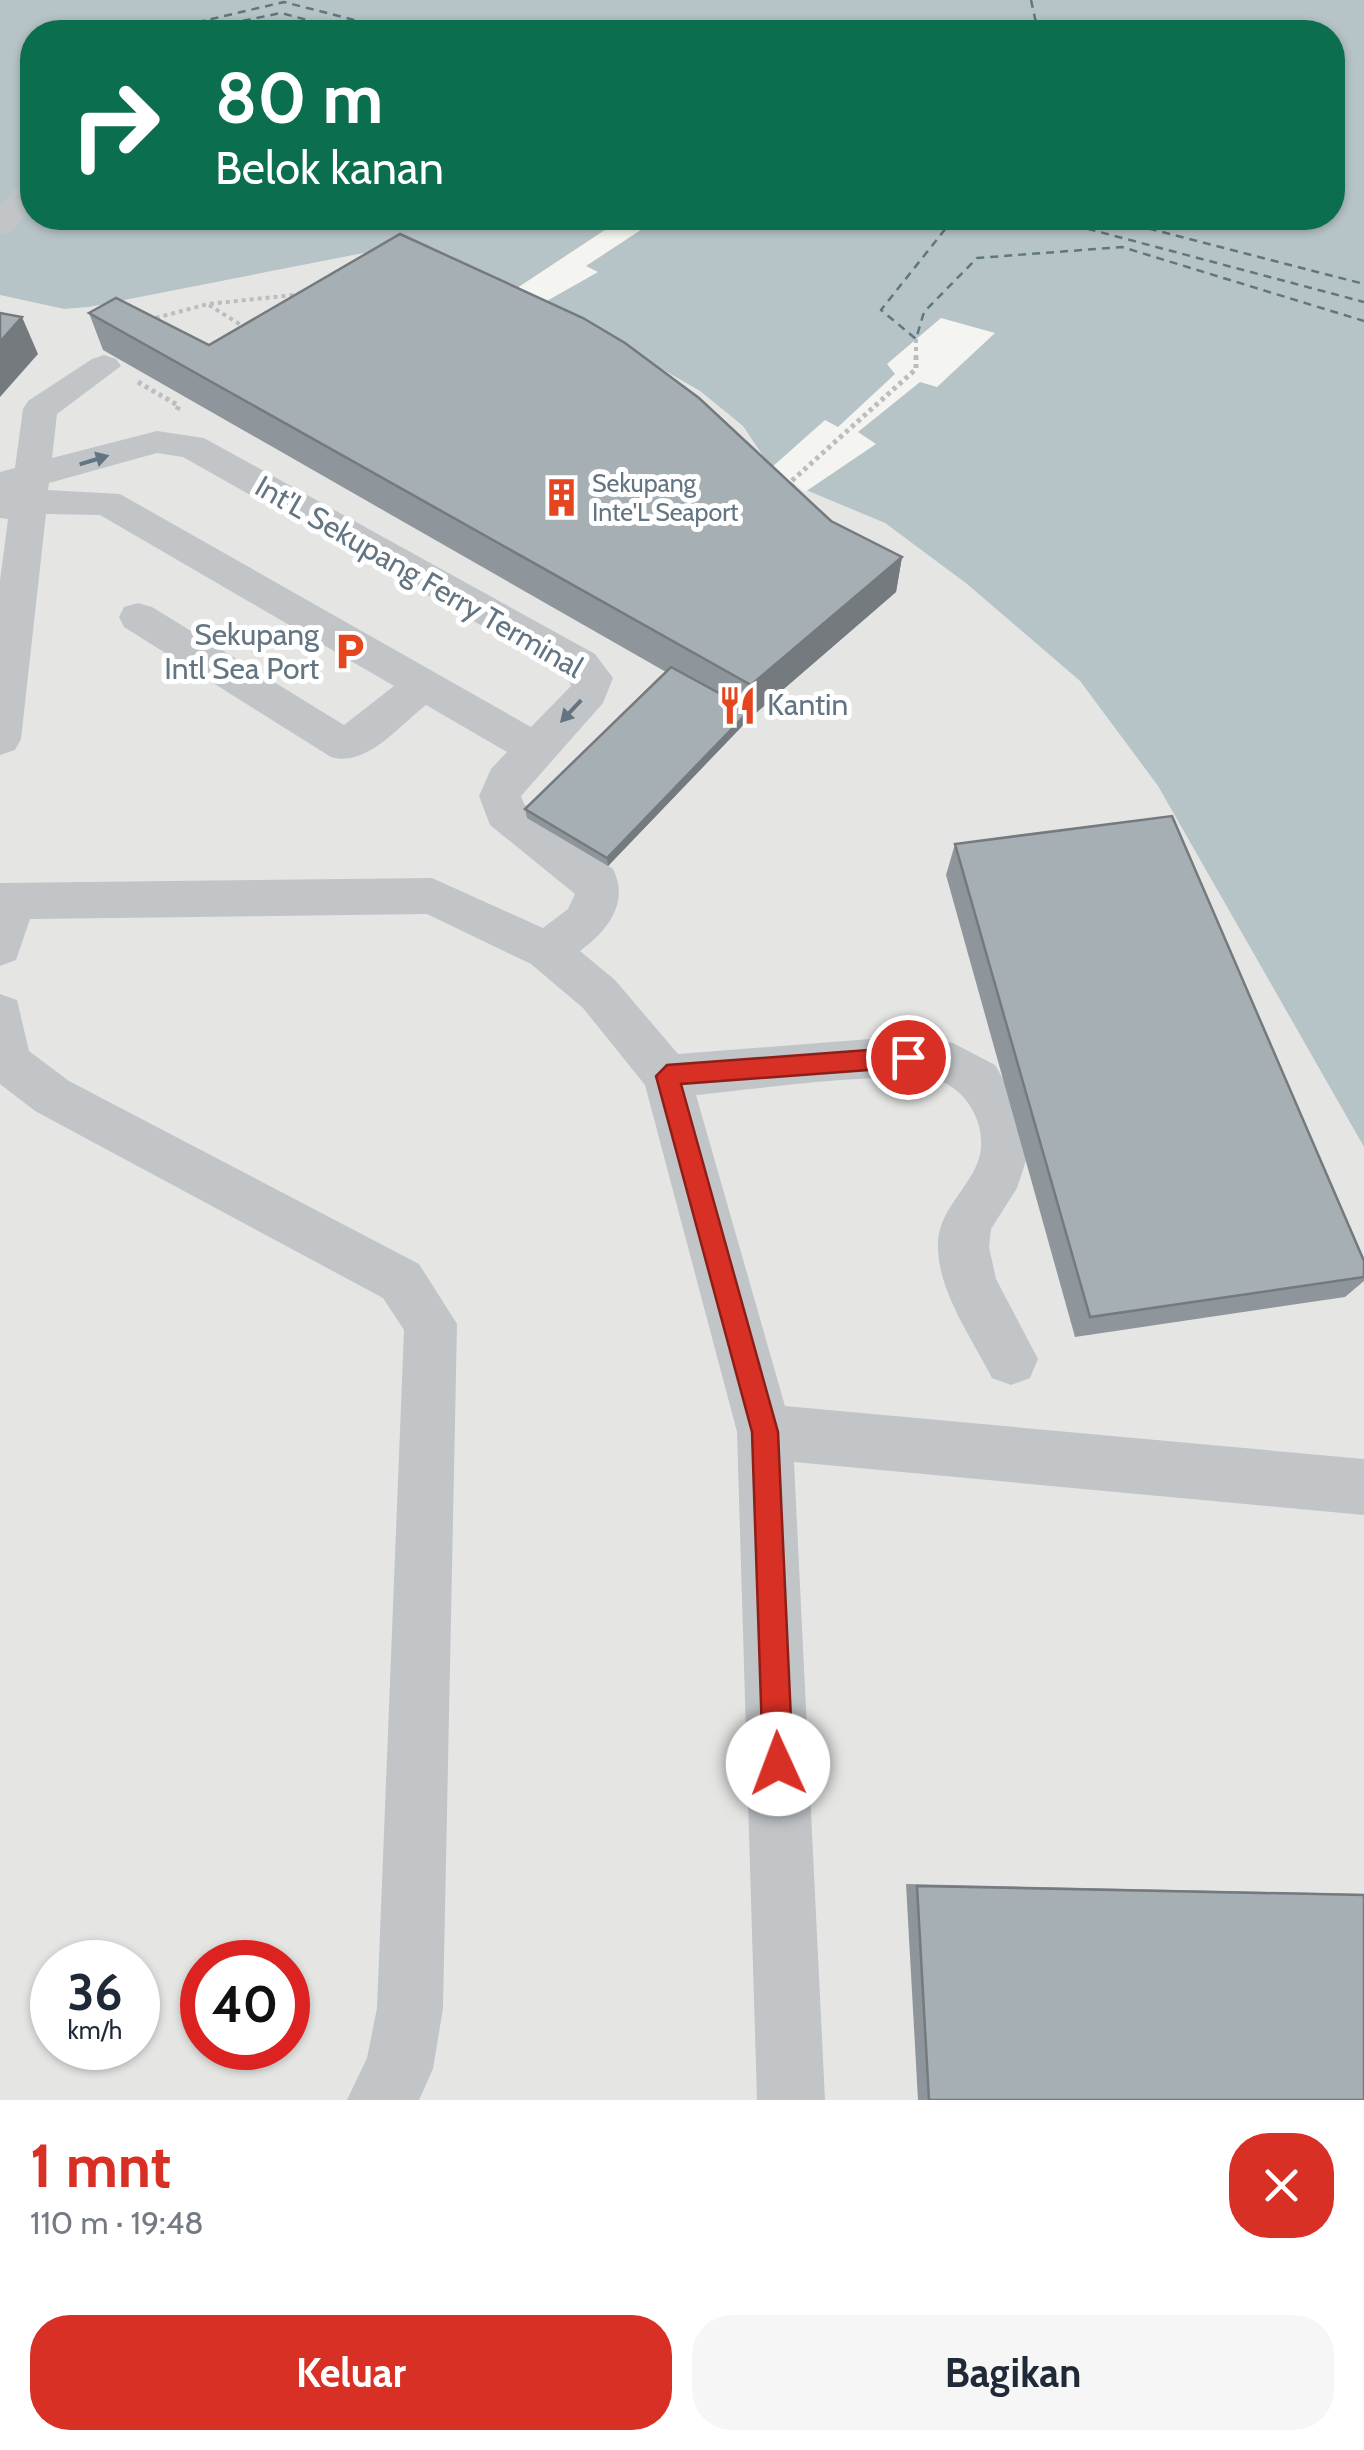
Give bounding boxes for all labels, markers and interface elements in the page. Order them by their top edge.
text: 80 m [215,55,383,141]
icon: right [50,60,180,190]
text: Belok kanan [215,141,444,195]
one-way arrow [79,452,110,467]
street label: Int'L Sekupang Ferry Terminal [249,467,590,686]
place label: Sekupang Inte'L Seaport [592,468,739,527]
building icon: Sekupang Inte'L Seaport [541,476,583,518]
place label: Sekupang Intl Sea Port [164,616,320,687]
parking icon: Sekupang Intl Sea Port [328,631,370,673]
restaurant icon: Kantin [716,684,758,726]
place label: Kantin [767,686,848,723]
one-way arrow [560,699,583,723]
pin [866,1015,951,1100]
icon: arrive [881,1030,936,1085]
position arrow [726,1712,830,1816]
speed limit sign: 40 [180,1940,310,2070]
text: 36 [67,1962,123,2023]
text: km/h [68,2015,122,2045]
text: 1 mnt [30,2129,171,2202]
button: close [1229,2133,1334,2238]
text: 110 m · 19:48 [30,2203,204,2242]
button: Keluar [30,2315,672,2430]
button: Bagikan [692,2315,1334,2430]

